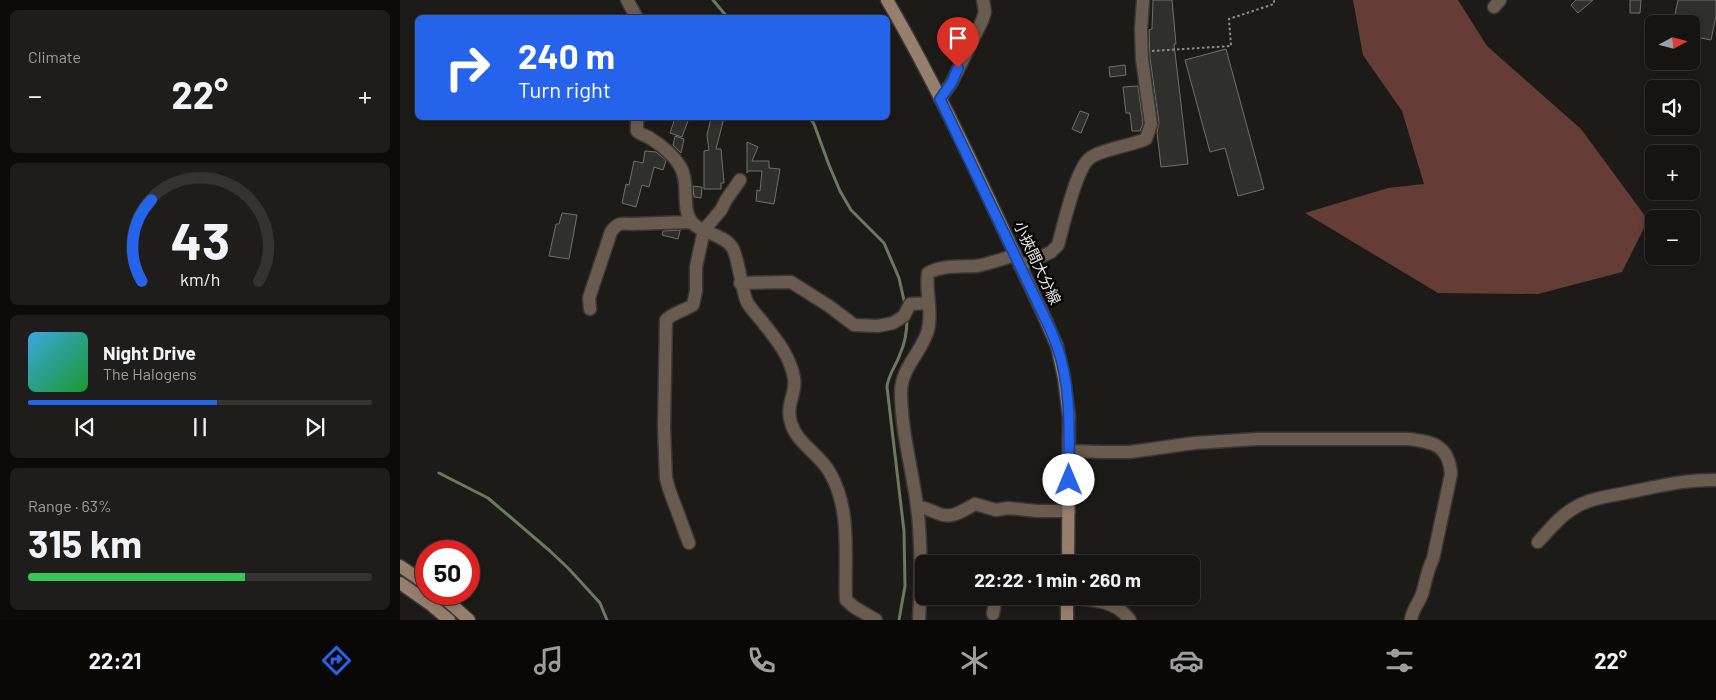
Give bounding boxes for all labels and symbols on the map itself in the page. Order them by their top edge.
north arrow [1645,15,1700,70]
pin [937,17,979,68]
street label: 小挾間大分線 [1011,218,1065,307]
position arrow [1042,453,1094,505]
speed limit sign: 50 [415,540,480,605]

